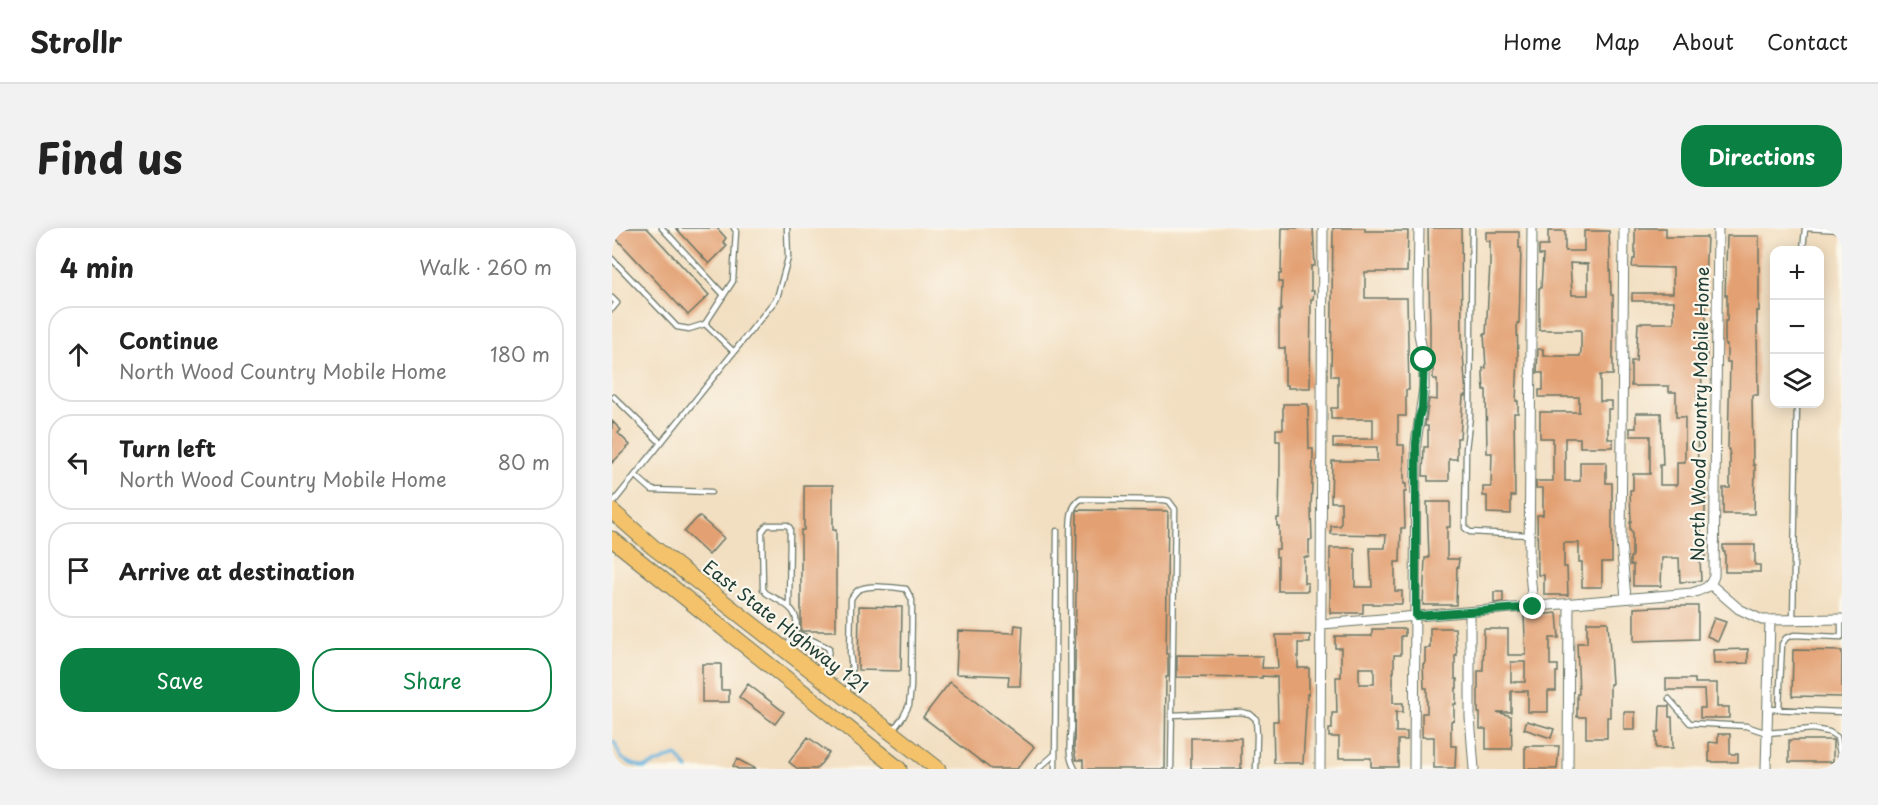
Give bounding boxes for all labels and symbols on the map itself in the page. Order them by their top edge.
street label: North Wood Country Mobile Home [1683,266,1715,562]
route start [1410,346,1436,372]
street label: East State Highway 121 [698,553,874,699]
route end [1519,593,1545,619]

